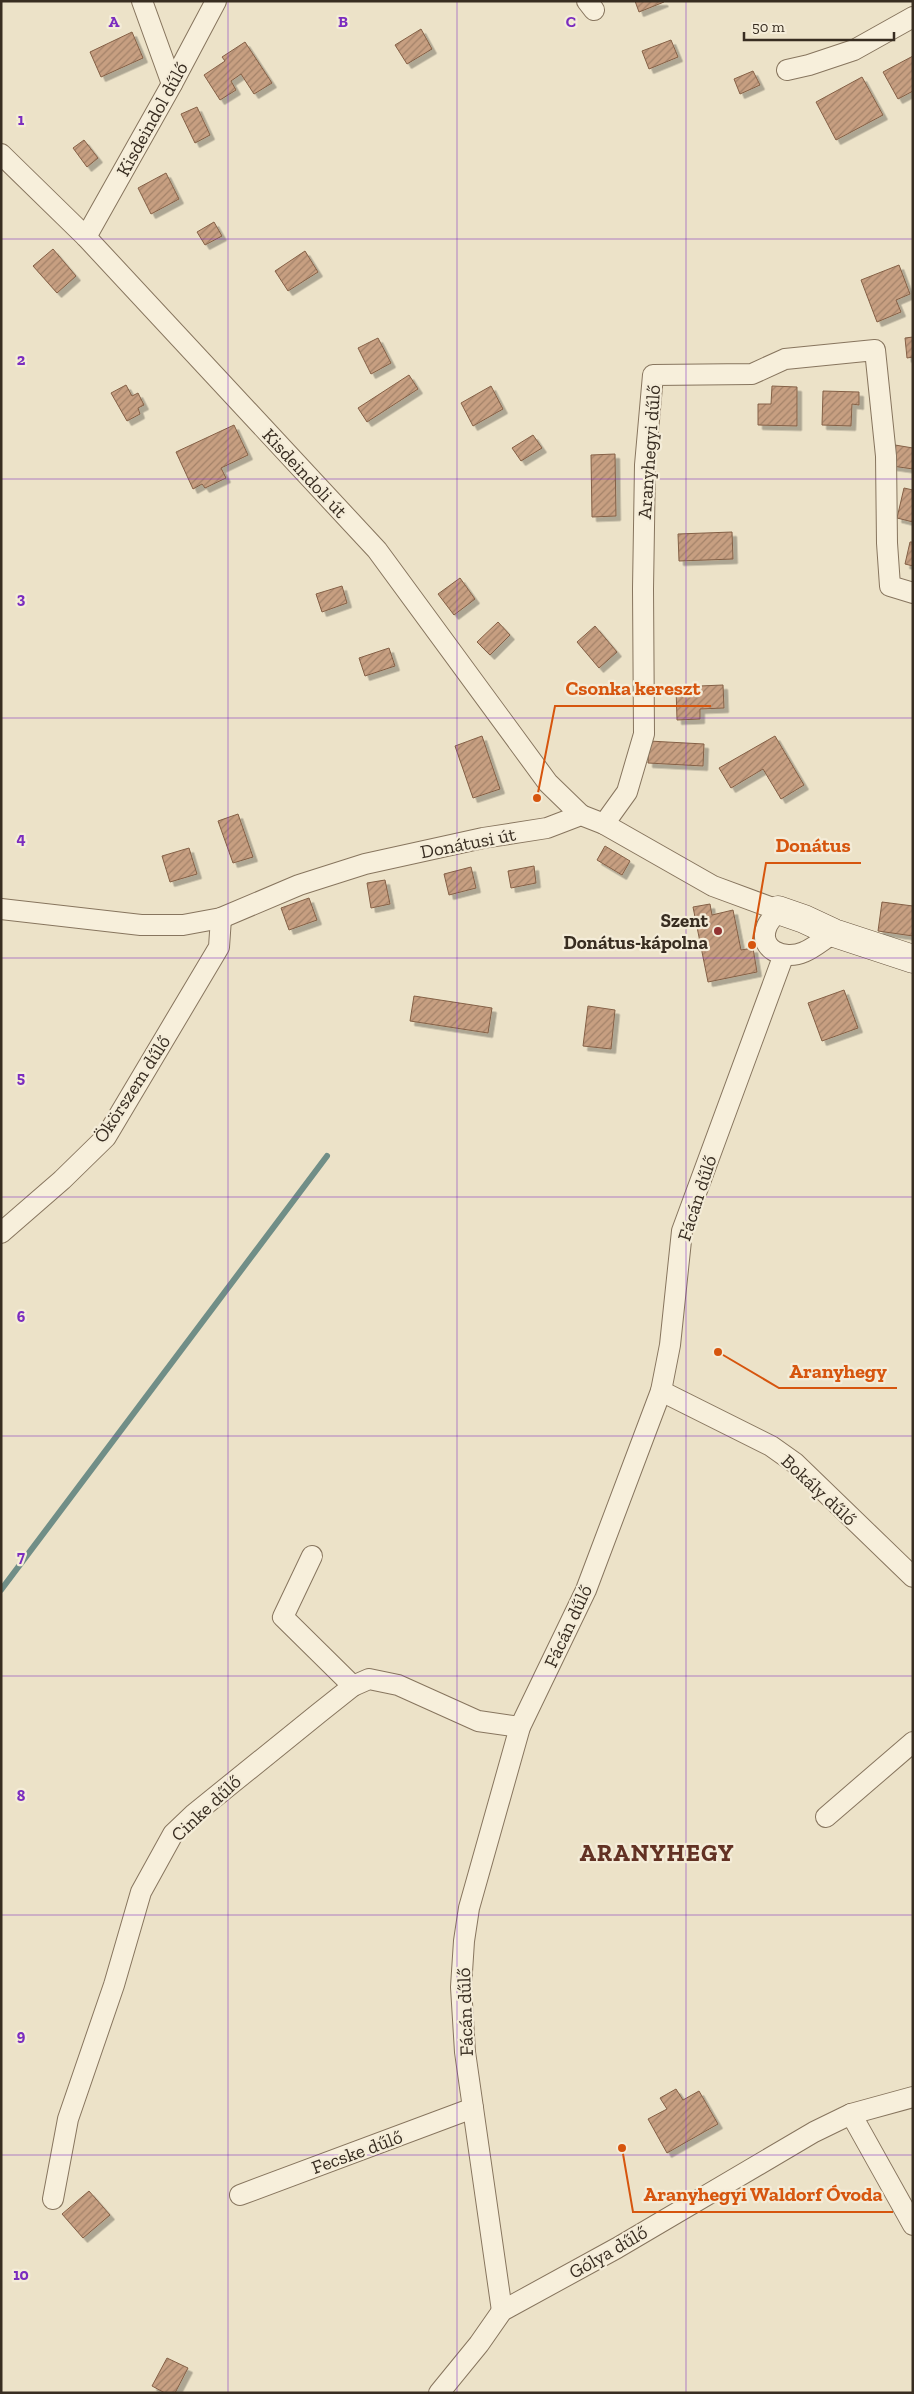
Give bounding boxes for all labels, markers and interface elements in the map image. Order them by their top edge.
scale bar [744,10,894,42]
text: A [109,12,120,31]
text: B [338,12,348,31]
text: C [566,12,576,31]
text: 50 m [752,18,785,36]
street label: Kisdeindol dűlő [111,58,193,180]
text: 1 [18,110,25,129]
text: 2 [17,350,26,369]
street label: Aranyhegyi dűlő [633,384,665,520]
street label: Kisdeindoli út [258,423,352,523]
text: 3 [17,589,26,608]
callout: Csonka kereszt [555,671,711,706]
text: Csonka kereszt [565,676,702,700]
street label: Donátusi út [418,822,518,864]
callout: Donátus [766,828,861,863]
text: 4 [16,829,26,848]
text: Donátus [775,833,851,857]
place label: Szent Donátus-kápolna [563,909,708,954]
marker: Szent Donátus-kápolna [712,925,724,937]
street label: Ökörszem dűlő [89,1031,175,1147]
text: 5 [17,1068,25,1087]
street label: Fácán dűlő [672,1152,722,1244]
text: 6 [17,1307,26,1326]
callout: Aranyhegy [779,1353,897,1388]
text: Aranyhegy [789,1359,887,1383]
street label: Bokály dűlő [777,1449,862,1531]
text: 7 [17,1547,25,1566]
street label: Fácán dűlő [539,1581,597,1671]
street label: Cinke dűlő [166,1770,246,1846]
text: 8 [17,1786,26,1805]
district label: ARANYHEGY [579,1838,735,1867]
street label: Fácán dűlő [452,1967,478,2057]
text: 9 [17,2026,26,2045]
street label: Fecske dűlő [308,2125,406,2179]
callout: Aranyhegyi Waldorf Óvoda [633,2177,893,2212]
text: Aranyhegyi Waldorf Óvoda [643,2182,883,2206]
street label: Gólya dűlő [565,2220,652,2284]
text: 10 [13,2265,29,2284]

